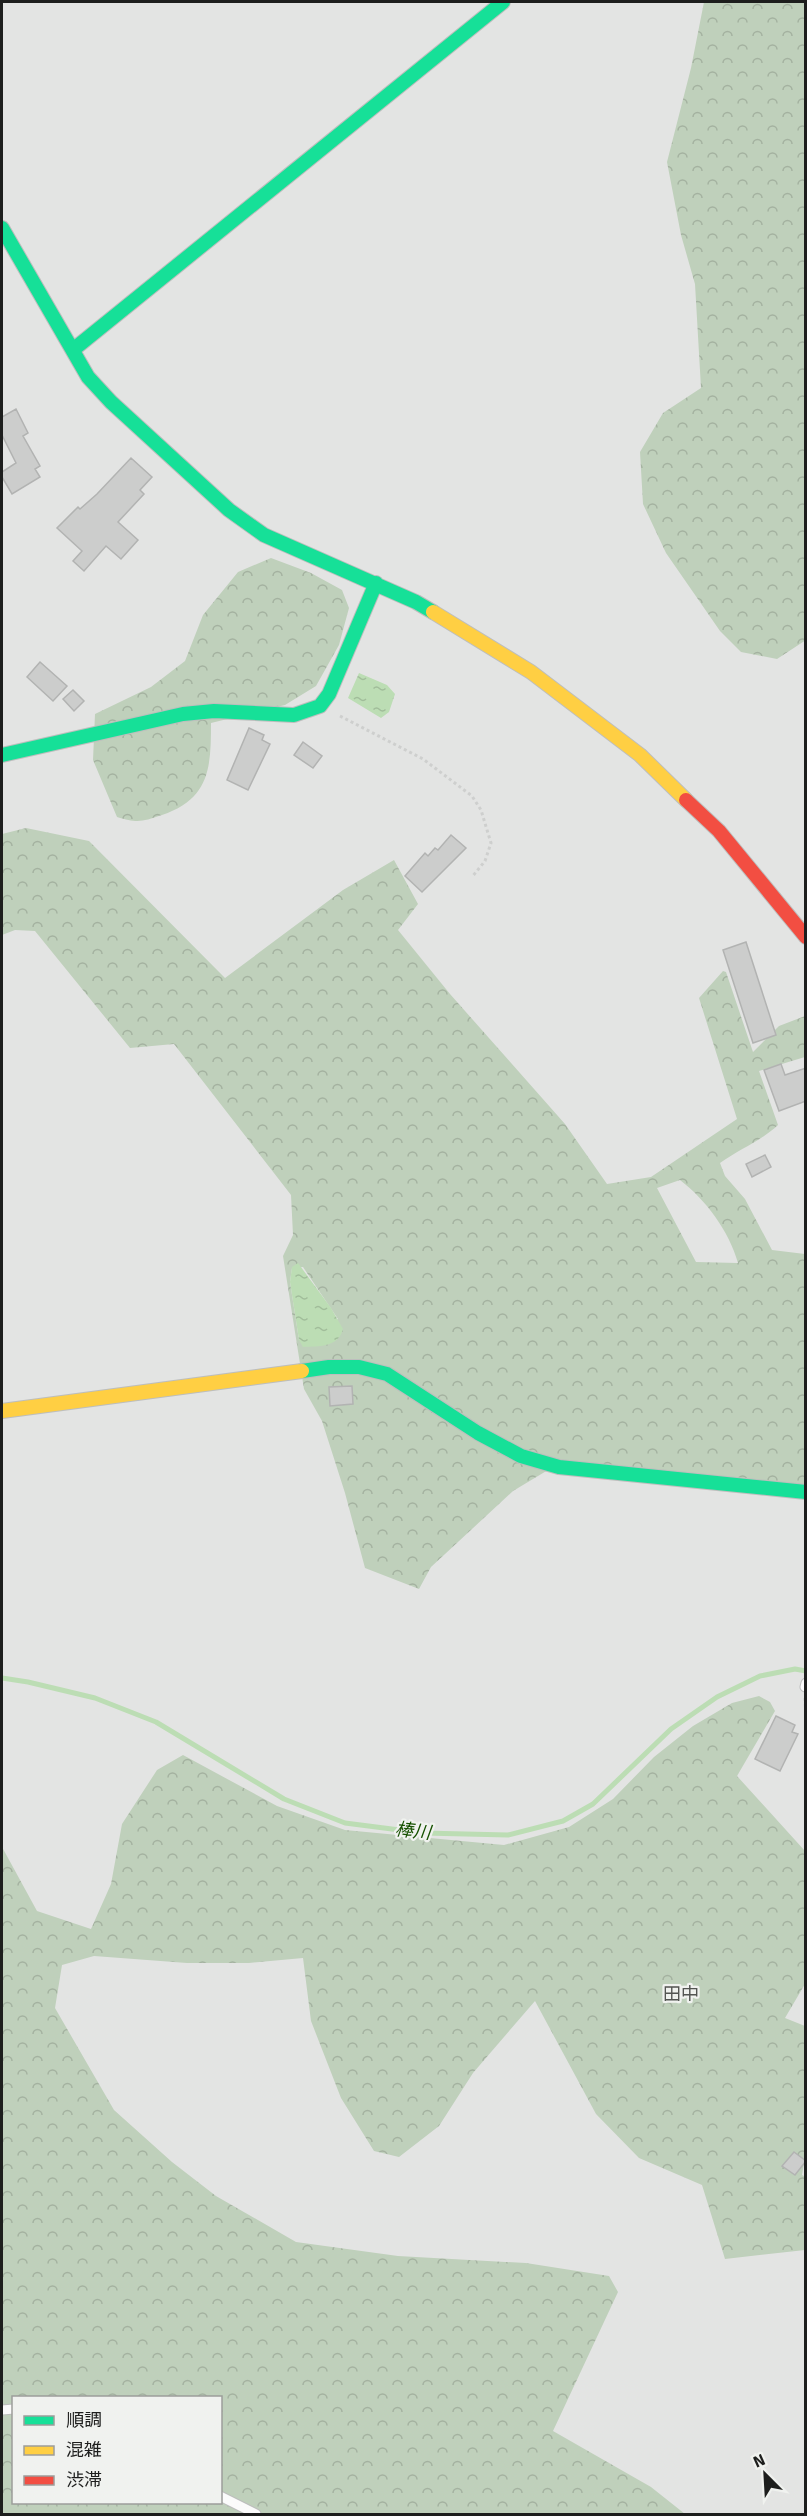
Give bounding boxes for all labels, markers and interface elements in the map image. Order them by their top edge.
water label: 棒川 [394,1818,434,1844]
district label: 田中 [663,1983,699,2005]
legend [12,2396,222,2504]
text: 順調 [66,2409,102,2431]
text: 混雑 [66,2439,102,2461]
north arrow [735,2444,795,2504]
text: N [750,2450,768,2473]
text: 渋滞 [66,2469,102,2491]

